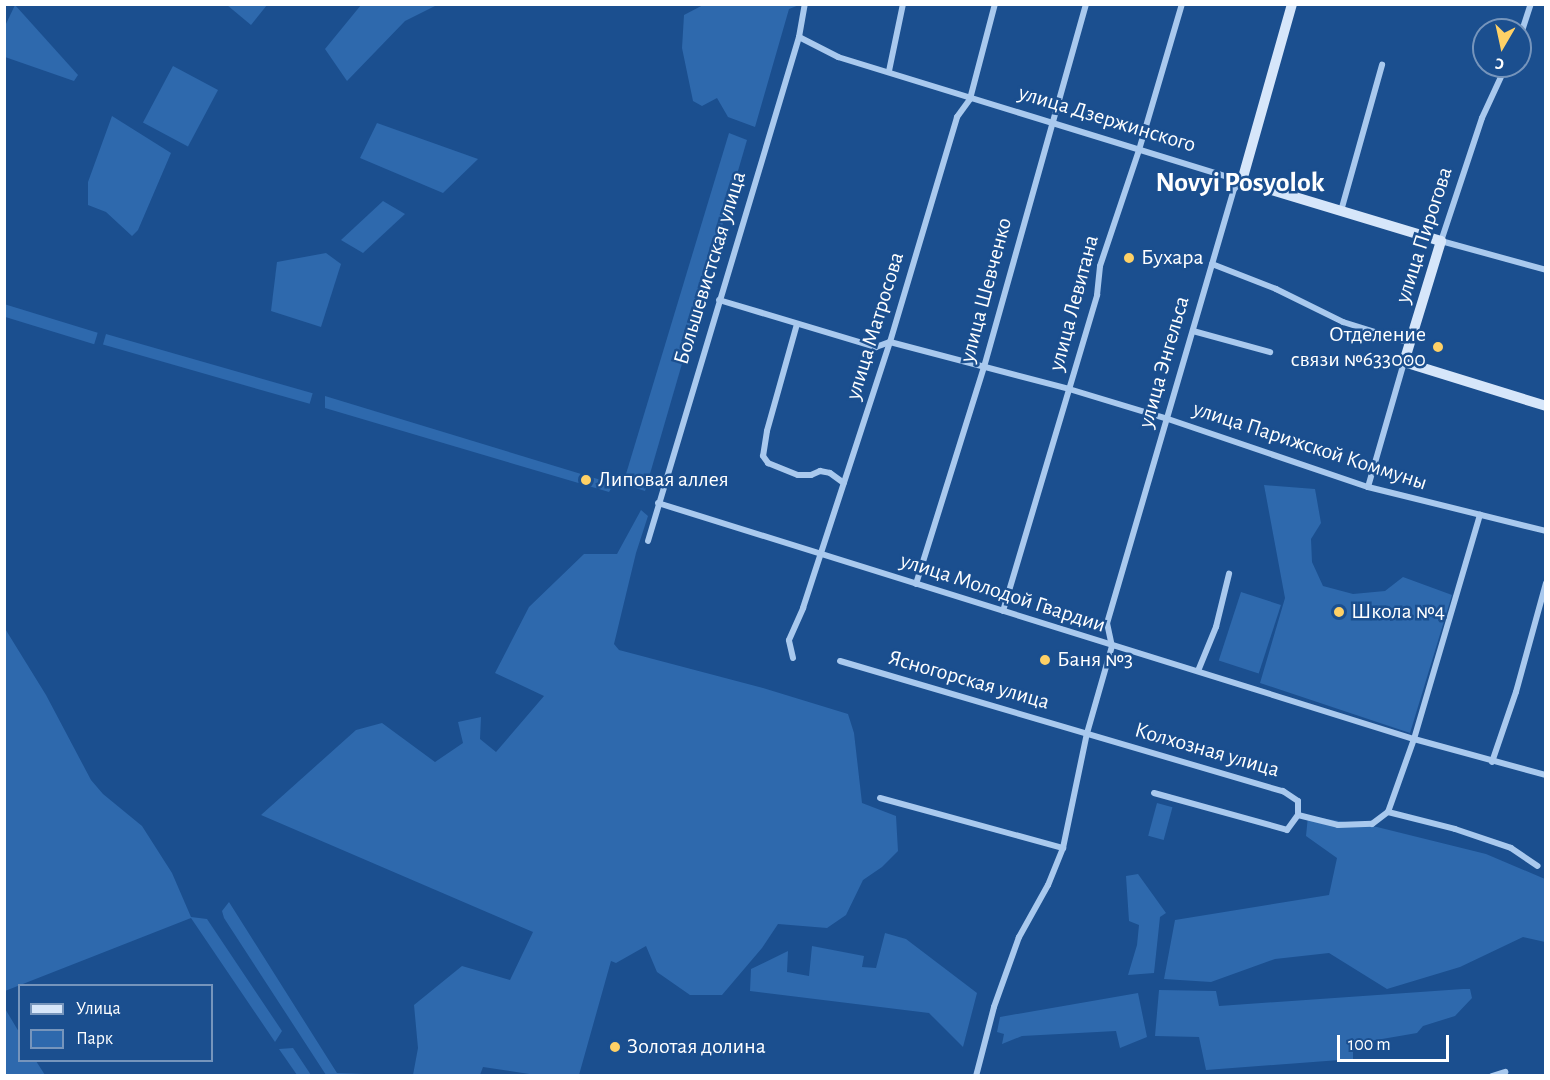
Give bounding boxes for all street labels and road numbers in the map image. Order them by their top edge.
street label: улица Дзержинского [1015,79,1199,159]
street label: улица Пирогова [1390,164,1458,306]
street label: Большевистская улица [668,168,752,368]
street label: улица Шевченко [954,215,1018,365]
street label: улица Левитана [1043,232,1105,374]
street label: улица Матросова [840,249,910,403]
street label: улица Энгельса [1133,293,1195,431]
street label: улица Парижской Коммуны [1190,396,1430,496]
street label: улица Молодой Гвардии [897,547,1109,639]
street label: Ясногорская улица [885,644,1053,716]
street label: Колхозная улица [1132,717,1282,783]

